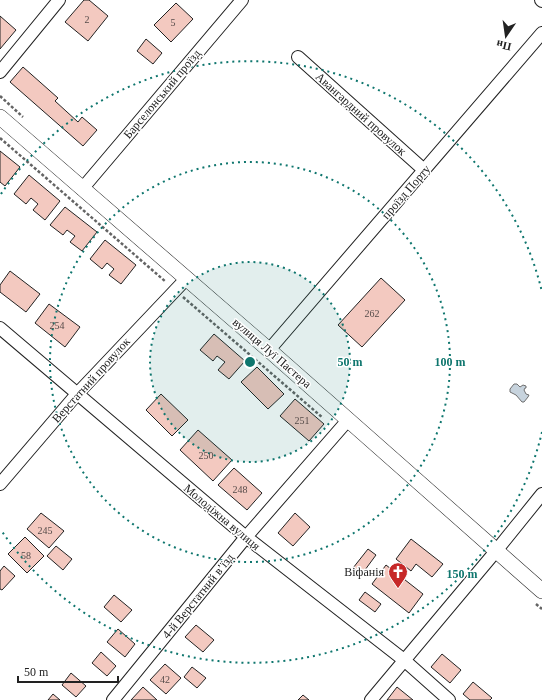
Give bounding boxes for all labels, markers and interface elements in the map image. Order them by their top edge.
house number: 2 [85,14,90,25]
north arrow [486,16,526,56]
house number: 5 [171,17,176,28]
text: Пн [495,38,512,53]
street label: Барселонський проїзд [121,46,203,142]
street label: Авангардний провулок [313,70,409,159]
street label: проїзд Порту [379,162,433,222]
house number: 262 [365,308,380,319]
street label: вулиця Луї Пастера [230,315,315,391]
house number: 254 [50,320,65,331]
street label: Верстатний провулок [49,334,133,425]
centre of rings [243,355,257,369]
text: 50 m [338,355,363,369]
text: 100 m [435,355,466,369]
house number: 251 [295,415,310,426]
house number: 250 [199,450,214,461]
street label: Молодіжна вулиця [181,481,263,553]
house number: 248 [233,484,248,495]
house number: 245 [38,525,53,536]
house number: 58 [21,550,31,561]
street label: 4-й Верстатний в’їзд [159,551,237,641]
church icon: Віфанія [387,561,409,589]
place label: Віфанія [344,565,384,579]
text: 150 m [447,567,478,581]
scale bar [18,658,118,684]
text: 50 m [24,665,49,679]
house number: 42 [160,674,170,685]

